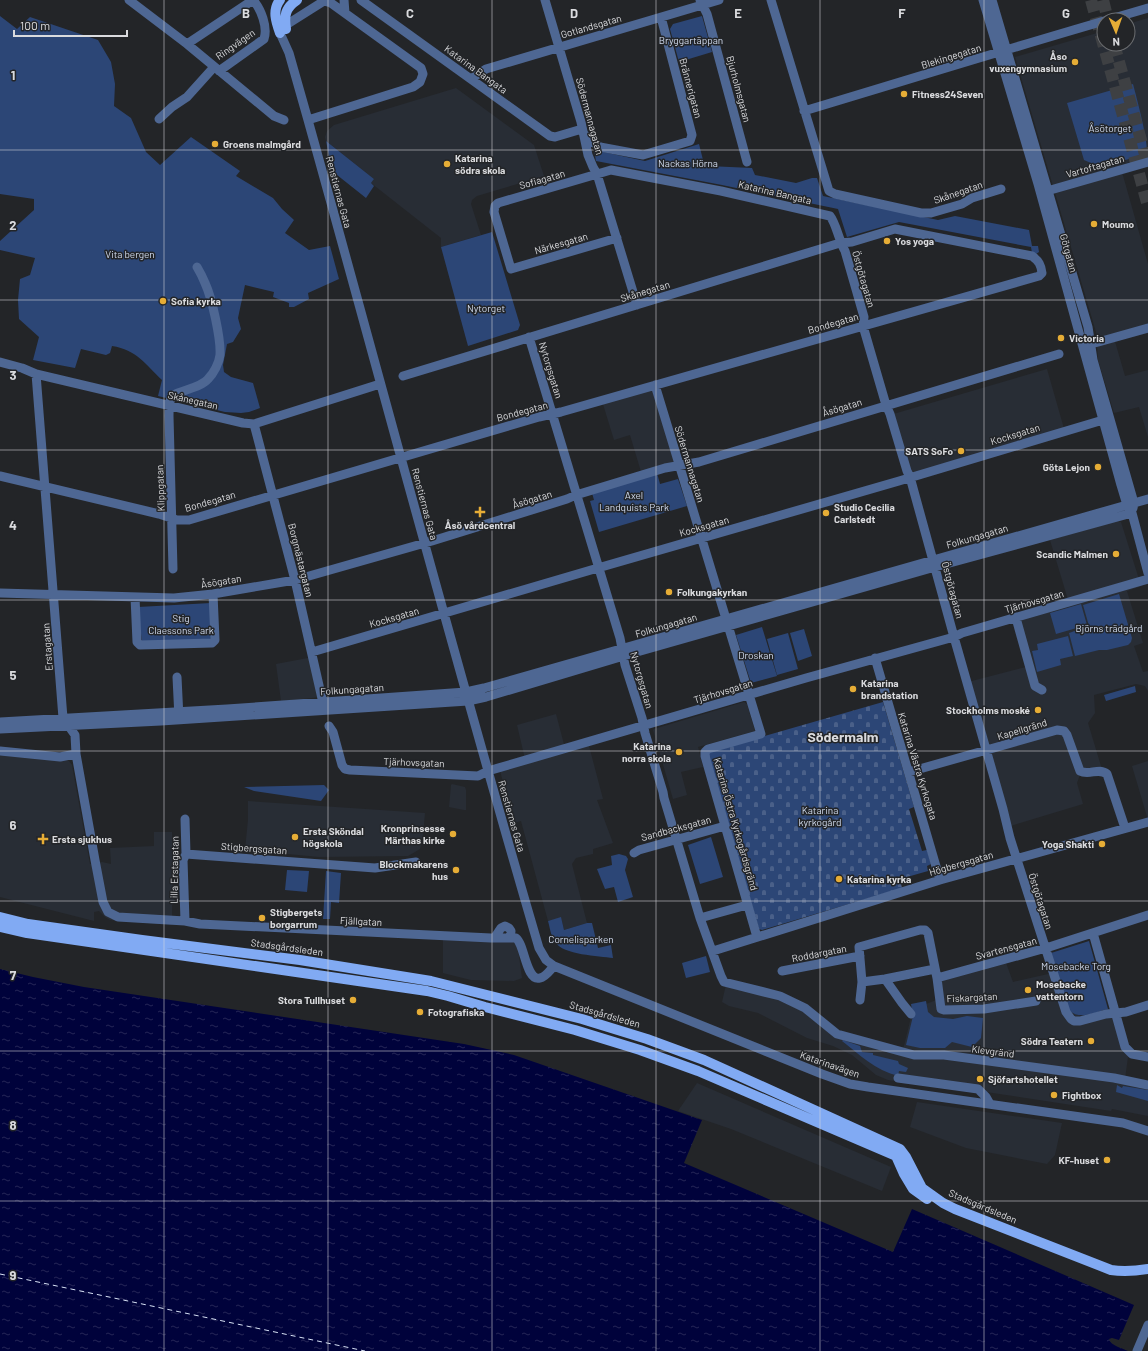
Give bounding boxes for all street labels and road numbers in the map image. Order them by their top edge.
street label: Gotlandsgatan [559,12,623,40]
street label: Ringvägen [213,26,257,62]
street label: Blekingegatan [920,41,982,71]
street label: Katarina Bangata [442,42,510,96]
street label: Bjurholmsgatan [724,54,754,124]
street label: Brännerigatan [677,57,705,119]
street label: Södermannagatan [574,76,606,156]
street label: Vartoftagatan [1064,152,1126,180]
street label: Renstiernas Gata [324,155,354,229]
street label: Sofiagatan [518,167,566,191]
street label: Katarina Bangata [737,178,813,206]
street label: Skånegatan [932,178,984,206]
street label: Närkesgatan [533,230,589,256]
street label: Götgatan [1058,232,1080,274]
street label: Östgötagatan [850,249,878,309]
street label: Skånegatan [619,278,671,304]
street label: Bondegatan [806,310,860,336]
street label: Nytorgsgatan [537,340,565,400]
street label: Skånegatan [167,388,219,412]
street label: Åsögatan [821,395,863,419]
street label: Bondegatan [495,398,549,424]
street label: Kocksgatan [989,421,1041,447]
street label: Södermannagatan [673,424,707,504]
street label: Klippgatan [153,465,167,511]
street label: Renstiernas Gata [410,467,440,541]
street label: Åsögatan [511,487,553,511]
street label: Bondegatan [183,488,237,514]
street label: Kocksgatan [678,513,730,539]
street label: Folkungagatan [945,521,1009,551]
street label: Borgmästargatan [286,522,316,598]
street label: Östgötagatan [940,560,966,620]
street label: Åsögatan [200,572,242,590]
street label: Tjärhovsgatan [1003,587,1065,615]
street label: Kocksgatan [368,604,420,630]
street label: Folkungagatan [634,610,698,640]
street label: Erstagatan [39,623,55,671]
street label: Nytorgsgatan [628,650,656,710]
street label: Tjärhovsgatan [692,676,754,706]
street label: Folkungagatan [320,681,384,697]
street label: Katarina Västra Kyrkogata [896,711,940,821]
street label: Kapellgränd [996,716,1048,742]
street label: Tjärhovsgatan [383,755,445,769]
street label: Katarina Östra Kyrkogårdsgränd [711,756,761,892]
street label: Renstiernas Gata [496,779,528,853]
street label: Sandbacksgatan [640,813,712,843]
street label: Lilla Erstagatan [167,836,181,904]
street label: Stigbergsgatan [221,840,287,856]
street label: Högbergsgatan [928,848,994,878]
street label: Östgötagatan [1026,871,1056,931]
street label: Fjällgatan [340,914,382,928]
street label: Svartensgatan [974,934,1038,962]
street label: Stadsgårdsleden [250,936,324,958]
street label: Roddargatan [791,942,847,964]
street label: Fiskargatan [946,990,998,1004]
street label: Stadsgårdsleden [568,998,642,1030]
street label: Klevgränd [971,1042,1015,1060]
street label: Katarinavägen [799,1048,861,1080]
street label: Stadsgårdsleden [947,1186,1019,1226]

